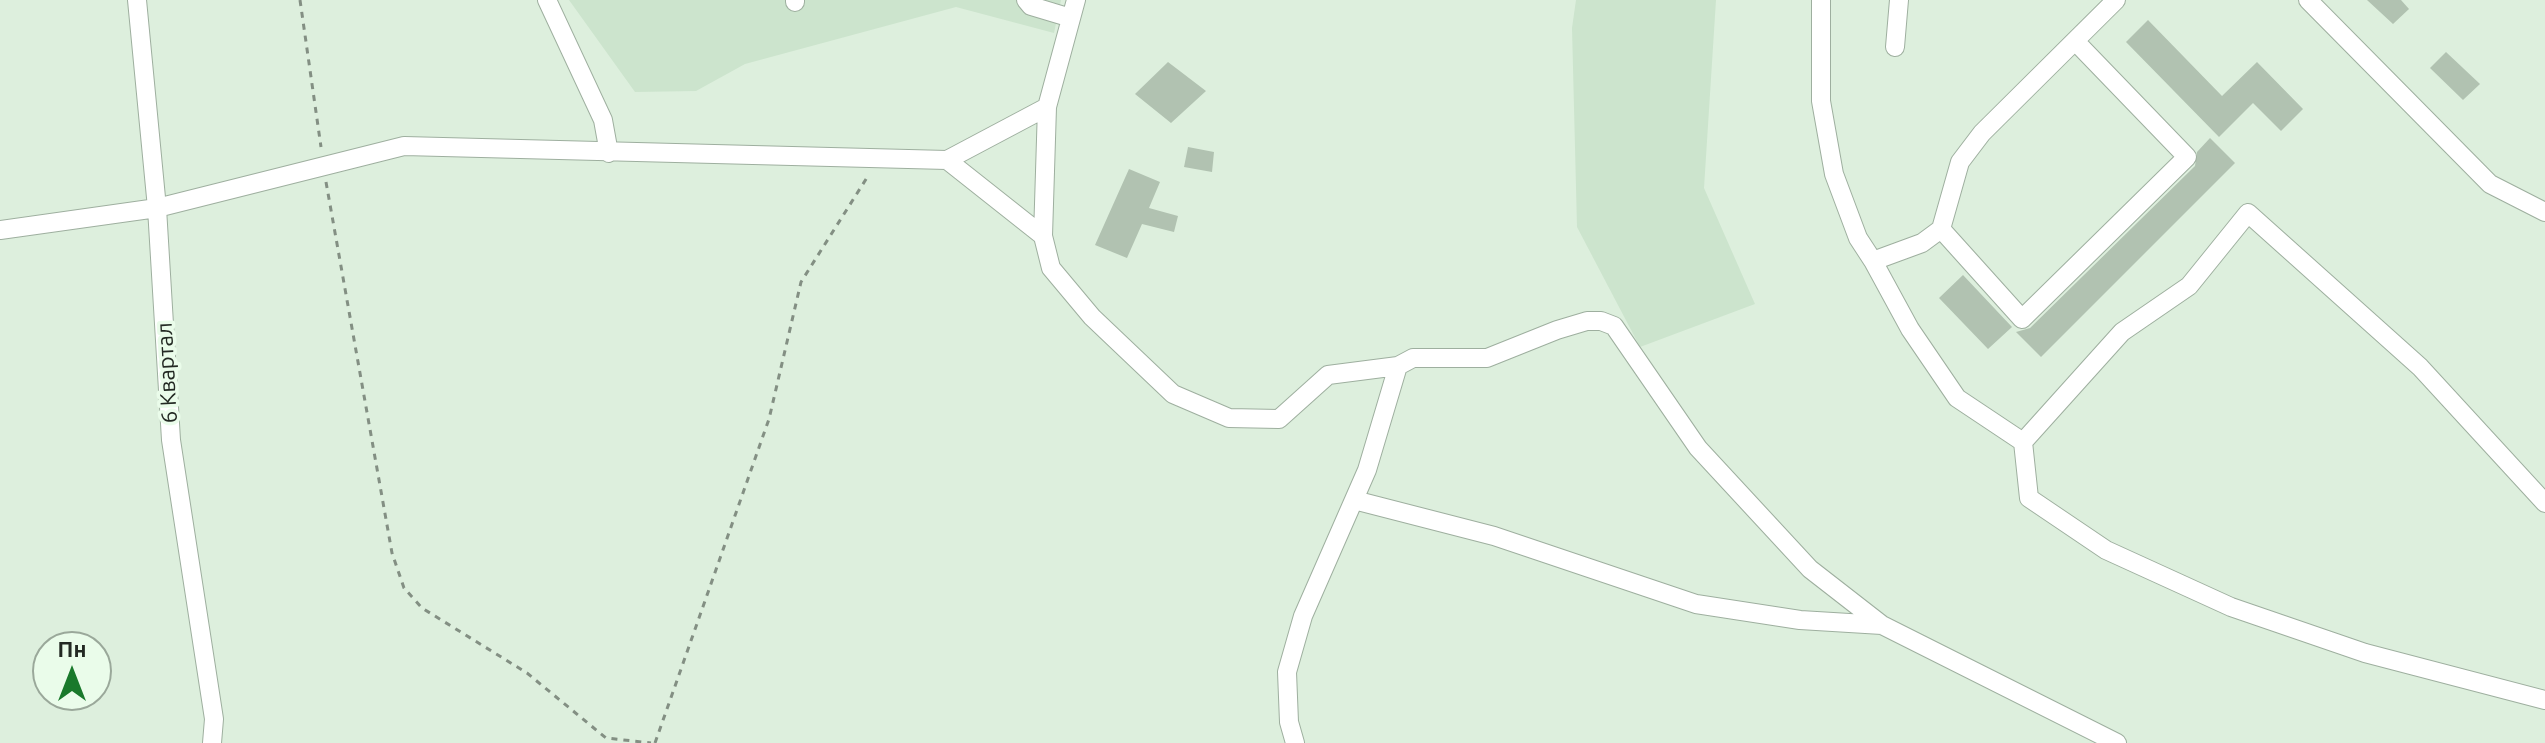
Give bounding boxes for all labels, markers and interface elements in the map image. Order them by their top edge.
street label: 6 Квартал [151,322,183,424]
north arrow [32,631,112,711]
text: Пн [58,636,86,661]

